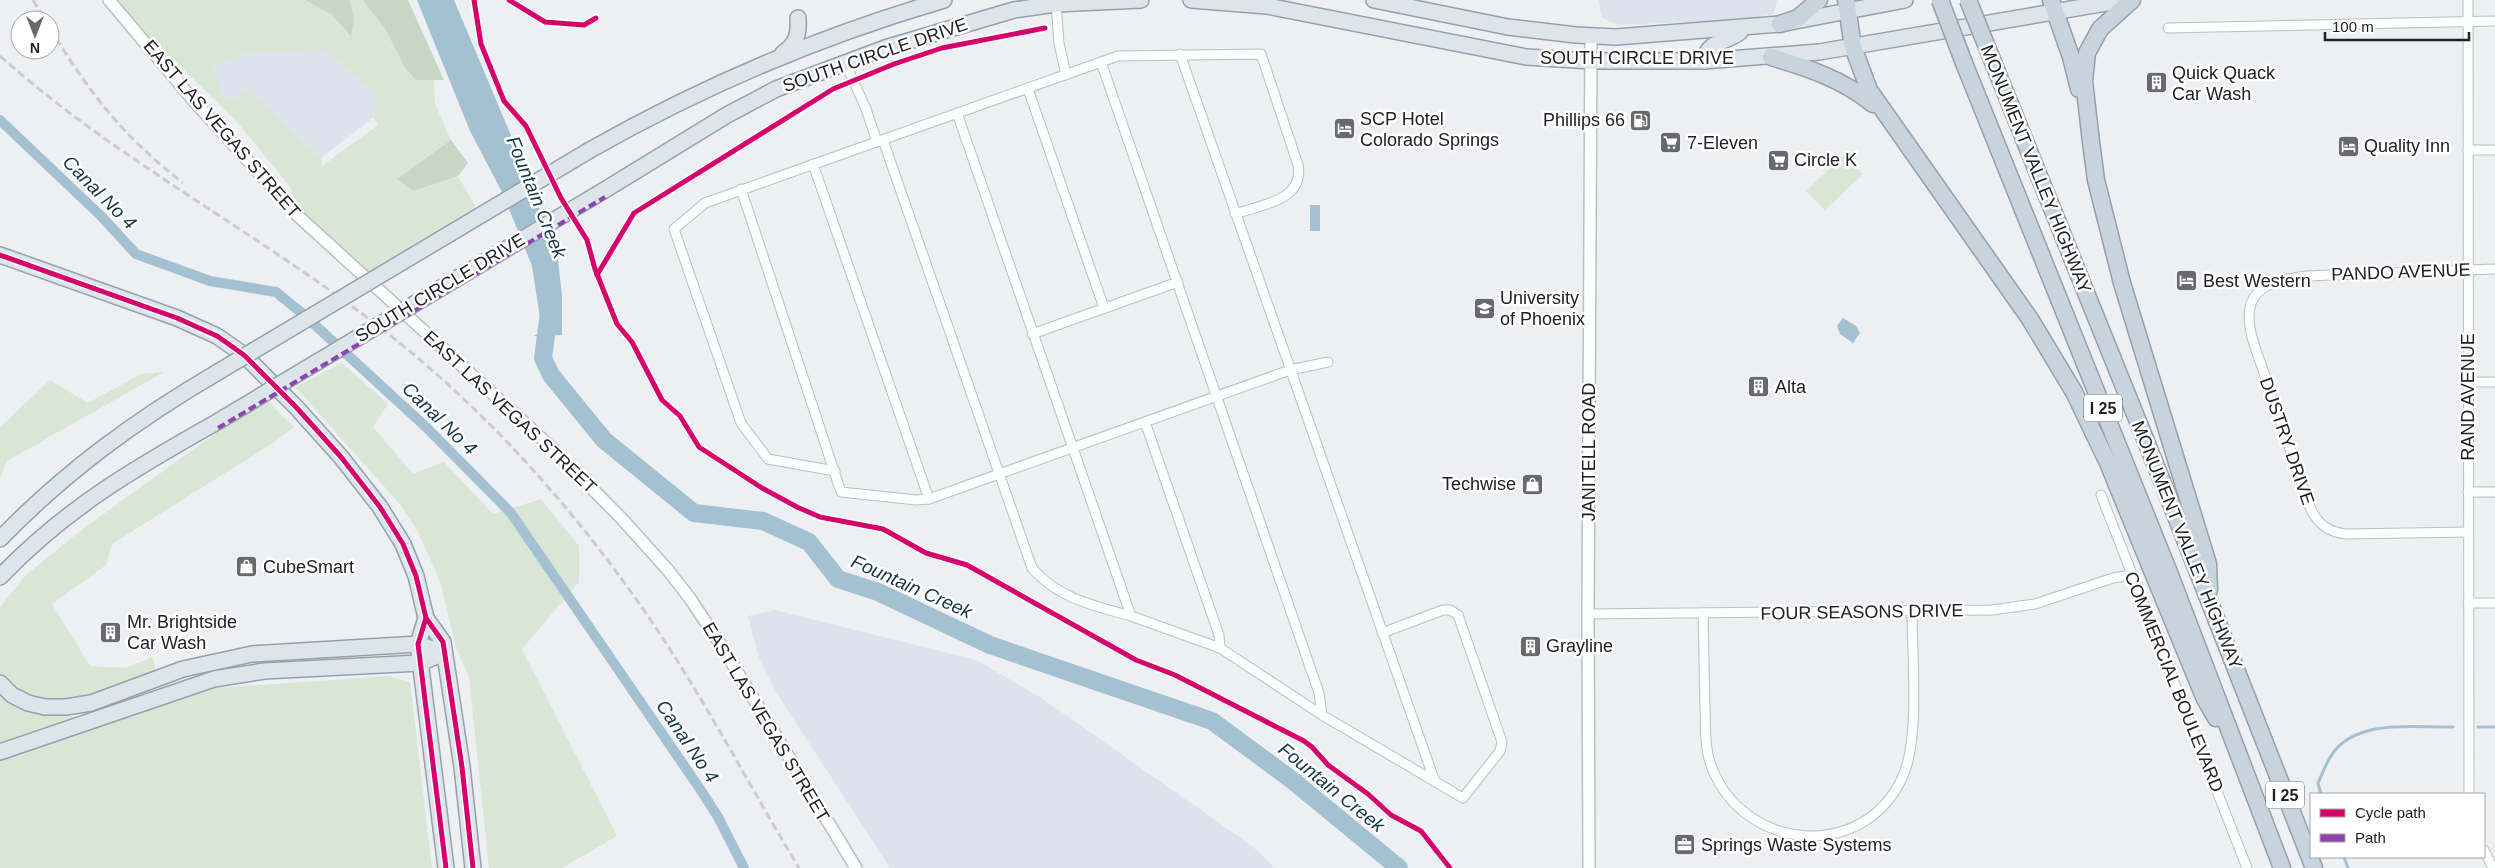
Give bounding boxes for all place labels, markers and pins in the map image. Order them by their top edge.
place label: Quick Quack Car Wash [2172,63,2276,104]
building icon: Quick Quack Car Wash [2144,71,2168,95]
fuel station icon: Phillips 66 [1629,108,1653,132]
place label: SCP Hotel Colorado Springs [1360,109,1499,150]
place label: Phillips 66 [1543,110,1625,130]
hotel icon: SCP Hotel Colorado Springs [1332,117,1356,141]
supermarket icon: 7-Eleven [1659,131,1683,155]
place label: 7-Eleven [1687,133,1758,153]
hotel icon: Quality Inn [2336,134,2360,158]
place label: Quality Inn [2364,136,2450,156]
supermarket icon: Circle K [1766,148,1790,172]
place label: Circle K [1794,150,1857,170]
hotel icon: Best Western [2175,269,2199,293]
place label: Best Western [2203,271,2311,291]
place label: University of Phoenix [1500,288,1585,329]
school or university icon: University of Phoenix [1472,296,1496,320]
building icon: Alta [1747,375,1771,399]
place label: Alta [1775,377,1807,397]
shop icon: Techwise [1520,472,1544,496]
place label: Techwise [1442,474,1516,494]
shop icon: CubeSmart [235,555,259,579]
place label: CubeSmart [263,557,354,577]
place label: Mr. Brightside Car Wash [127,612,237,653]
building icon: Mr. Brightside Car Wash [99,620,123,644]
building icon: Grayline [1518,634,1542,658]
place label: Grayline [1546,636,1613,656]
office icon: Springs Waste Systems [1673,833,1697,857]
place label: Springs Waste Systems [1701,835,1891,855]

